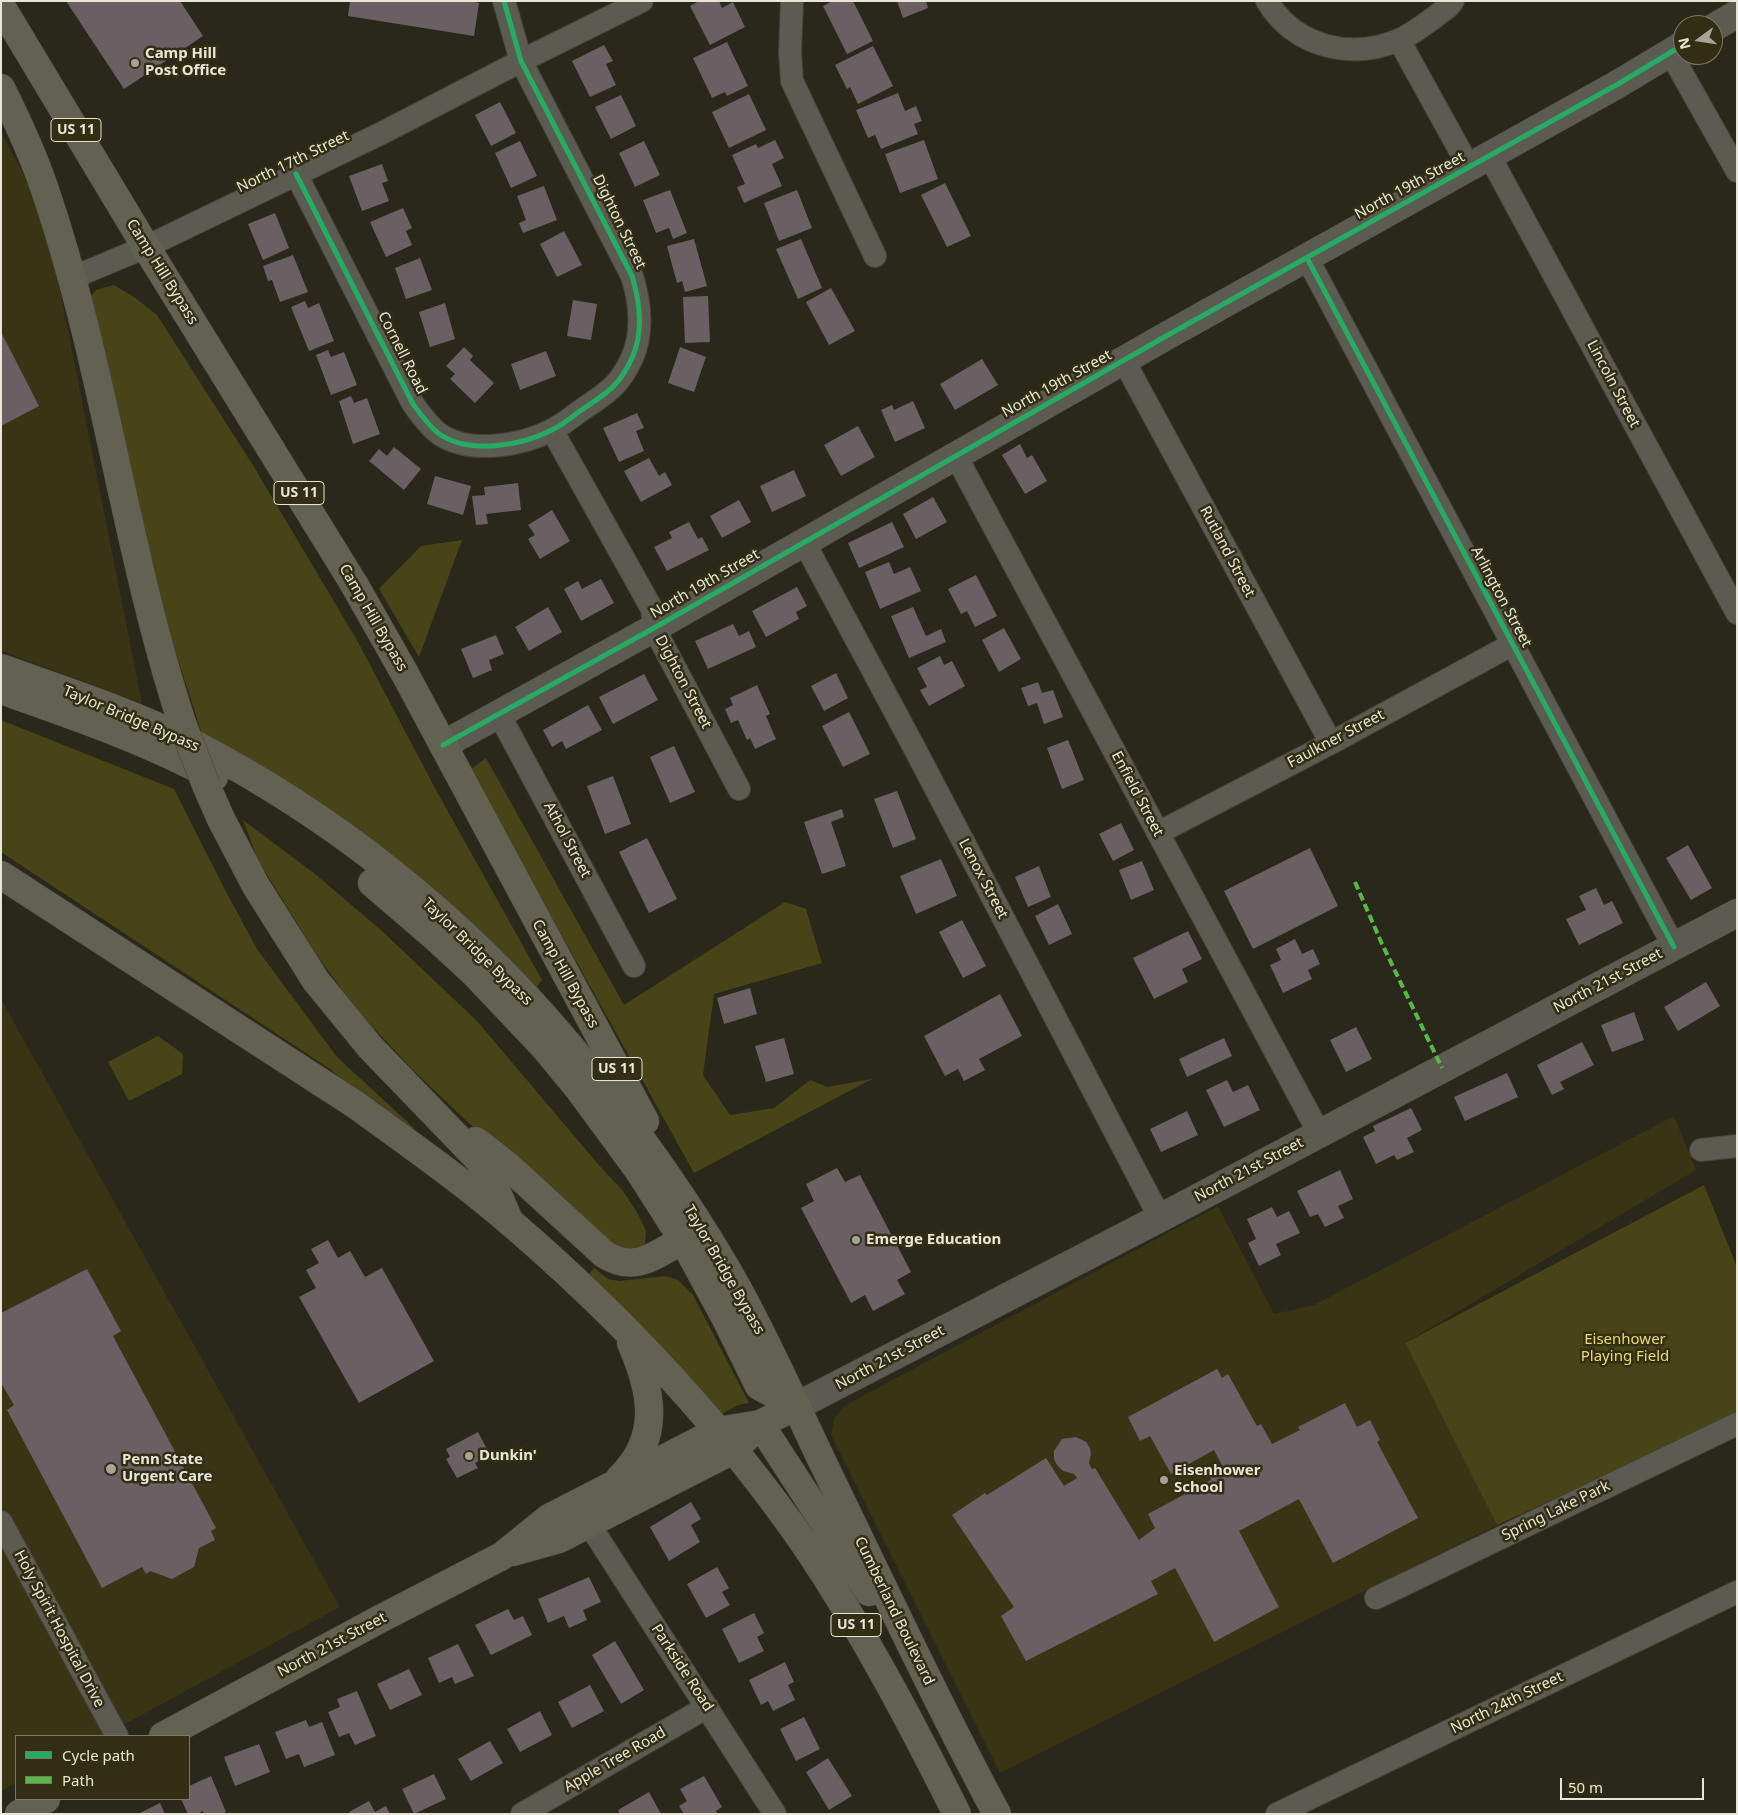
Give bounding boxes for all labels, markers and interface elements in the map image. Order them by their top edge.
north arrow [1673,15,1723,65]
text: N [1673,36,1695,51]
place label: Camp Hill Post Office [145,45,226,80]
marker: Camp Hill Post Office [129,57,141,69]
road number: US 11 [51,118,101,142]
street label: North 17th Street [234,127,352,197]
street label: North 19th Street [1352,148,1468,224]
street label: Dighton Street [588,172,650,272]
street label: Camp Hill Bypass [122,216,202,328]
street label: Cornell Road [374,309,430,397]
street label: Lincoln Street [1582,337,1644,431]
street label: North 19th Street [999,346,1115,422]
road number: US 11 [274,482,324,504]
street label: Rutland Street [1195,503,1259,601]
street label: Arlington Street [1467,544,1535,650]
street label: North 19th Street [647,545,763,623]
street label: Camp Hill Bypass [335,561,411,675]
street label: Dighton Street [651,632,715,732]
street label: Taylor Bridge Bypass [60,682,202,756]
street label: Faulkner Street [1285,706,1387,772]
street label: Enfield Street [1107,748,1167,840]
street label: Athol Street [540,799,594,881]
street label: Lenox Street [954,836,1012,922]
street label: Taylor Bridge Bypass [418,895,536,1009]
street label: Camp Hill Bypass [528,917,602,1031]
street label: North 21st Street [1550,945,1666,1017]
road number: US 11 [592,1058,642,1080]
street label: North 21st Street [1191,1134,1307,1206]
street label: Taylor Bridge Bypass [680,1202,768,1338]
place label: Emerge Education [866,1231,1001,1249]
marker: Emerge Education [850,1234,862,1246]
street label: North 21st Street [832,1322,948,1394]
park label: Eisenhower Playing Field [1581,1331,1669,1366]
place label: Dunkin' [479,1447,537,1465]
marker: Dunkin' [463,1450,475,1462]
place label: Penn State Urgent Care [122,1451,212,1486]
marker: Penn State Urgent Care [104,1462,118,1476]
place label: Eisenhower School [1174,1462,1260,1497]
marker: Eisenhower School [1158,1474,1170,1486]
street label: Spring Lake Park [1499,1477,1613,1545]
street label: Cumberland Boulevard [850,1534,938,1688]
street label: Holy Spirit Hospital Drive [10,1547,108,1711]
street label: North 21st Street [274,1609,390,1681]
road number: US 11 [831,1614,881,1636]
street label: Parkside Road [647,1621,717,1715]
street label: North 24th Street [1448,1668,1566,1738]
street label: Apple Tree Road [561,1724,669,1796]
legend [15,1735,190,1800]
text: Cycle path [62,1745,135,1765]
scale bar [1563,1768,1707,1800]
text: Path [62,1770,94,1790]
text: 50 m [1568,1777,1603,1797]

